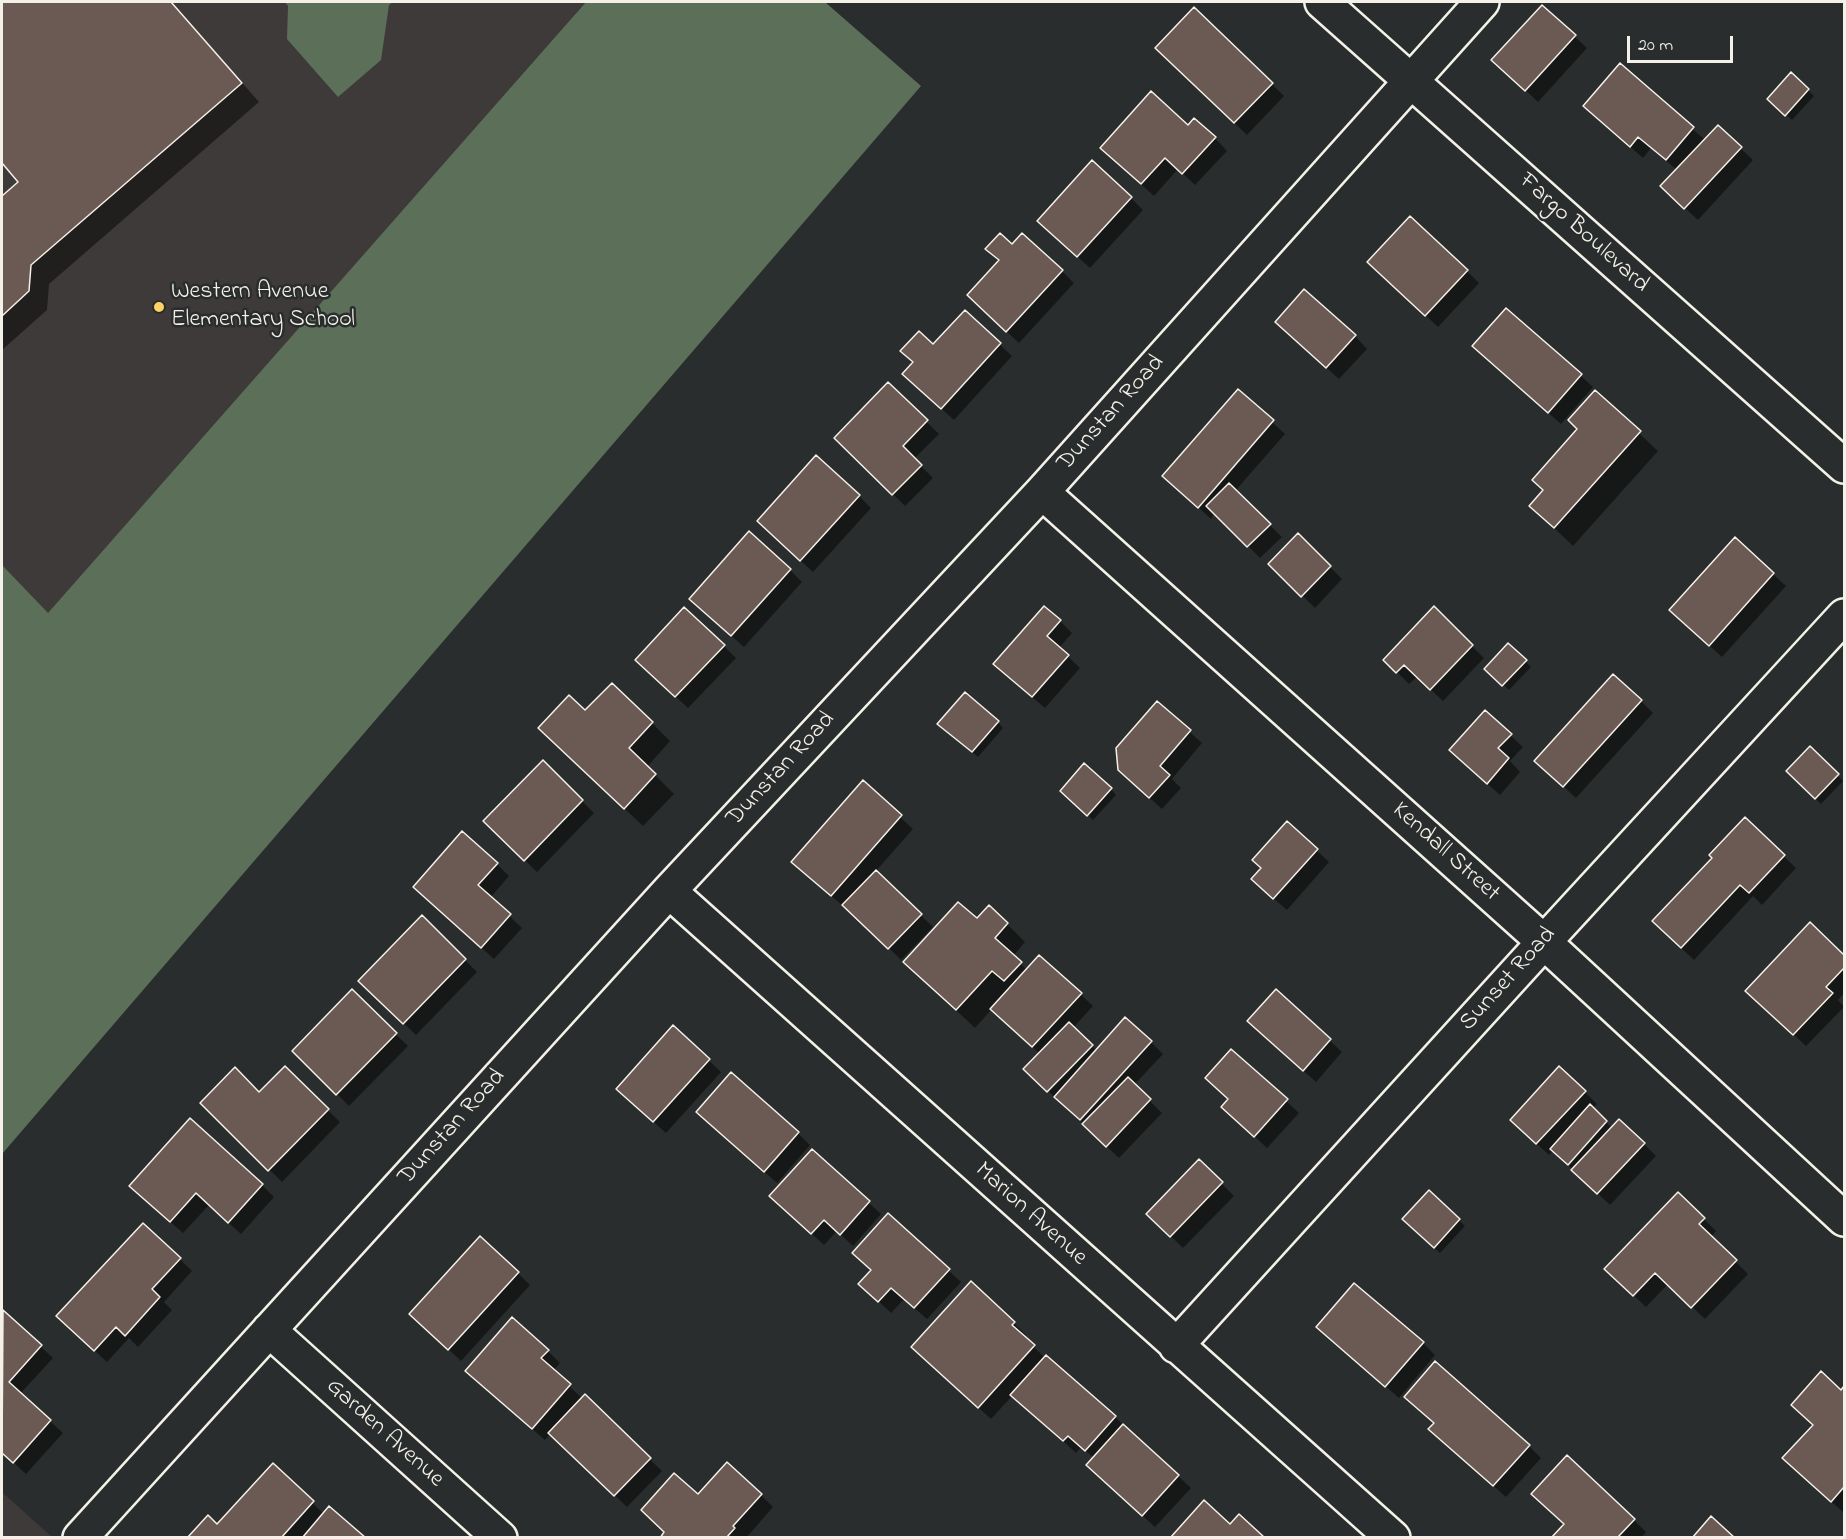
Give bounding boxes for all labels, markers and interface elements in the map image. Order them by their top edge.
scale bar [1630,24,1736,62]
text: 20 m [1638,33,1673,59]
street label: Fargo Boulevard [1512,168,1654,300]
place label: Western Avenue Elementary School [171,279,355,335]
marker: Western Avenue Elementary School [152,300,166,314]
street label: Dunstan Road [1052,350,1172,478]
street label: Dunstan Road [722,707,842,833]
street label: Kendall Street [1385,797,1505,909]
street label: Sunset Road [1455,922,1563,1038]
street label: Dunstan Road [393,1064,513,1192]
street label: Marion Avenue [968,1157,1092,1273]
street label: Garden Avenue [319,1373,449,1495]

